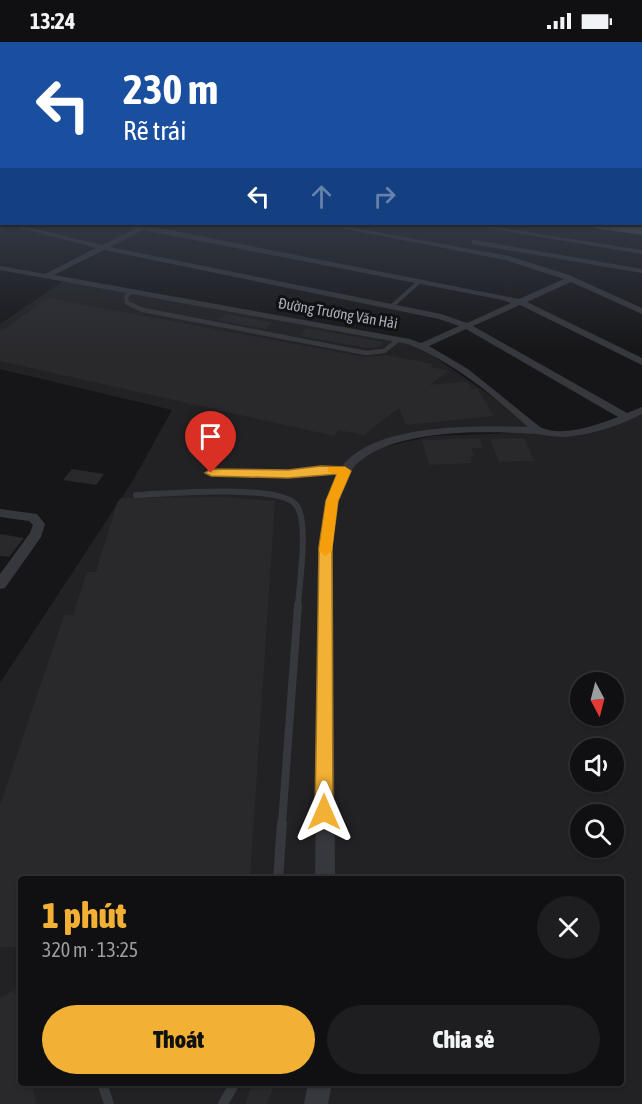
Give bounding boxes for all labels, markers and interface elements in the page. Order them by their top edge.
text: 13:24 [30,8,75,34]
text: 230 m [123,65,218,113]
icon: left [24,66,102,144]
text: Rẽ trái [123,115,186,146]
icon: left [242,180,275,213]
icon: ahead [305,180,338,213]
icon: right [368,180,401,213]
street label: Đường Trương Văn Hải [277,294,399,332]
pin [185,411,236,473]
icon: arrive [194,420,227,453]
north arrow [570,672,624,726]
map controls [570,672,624,858]
button: sound [570,738,624,792]
position arrow [292,780,356,844]
button: search [570,804,624,858]
text: 1 phút [42,894,126,936]
button: close [537,896,600,959]
text: 320 m · 13:25 [42,938,138,961]
button: Thoát [42,1005,315,1074]
button: Chia sẻ [327,1005,600,1074]

